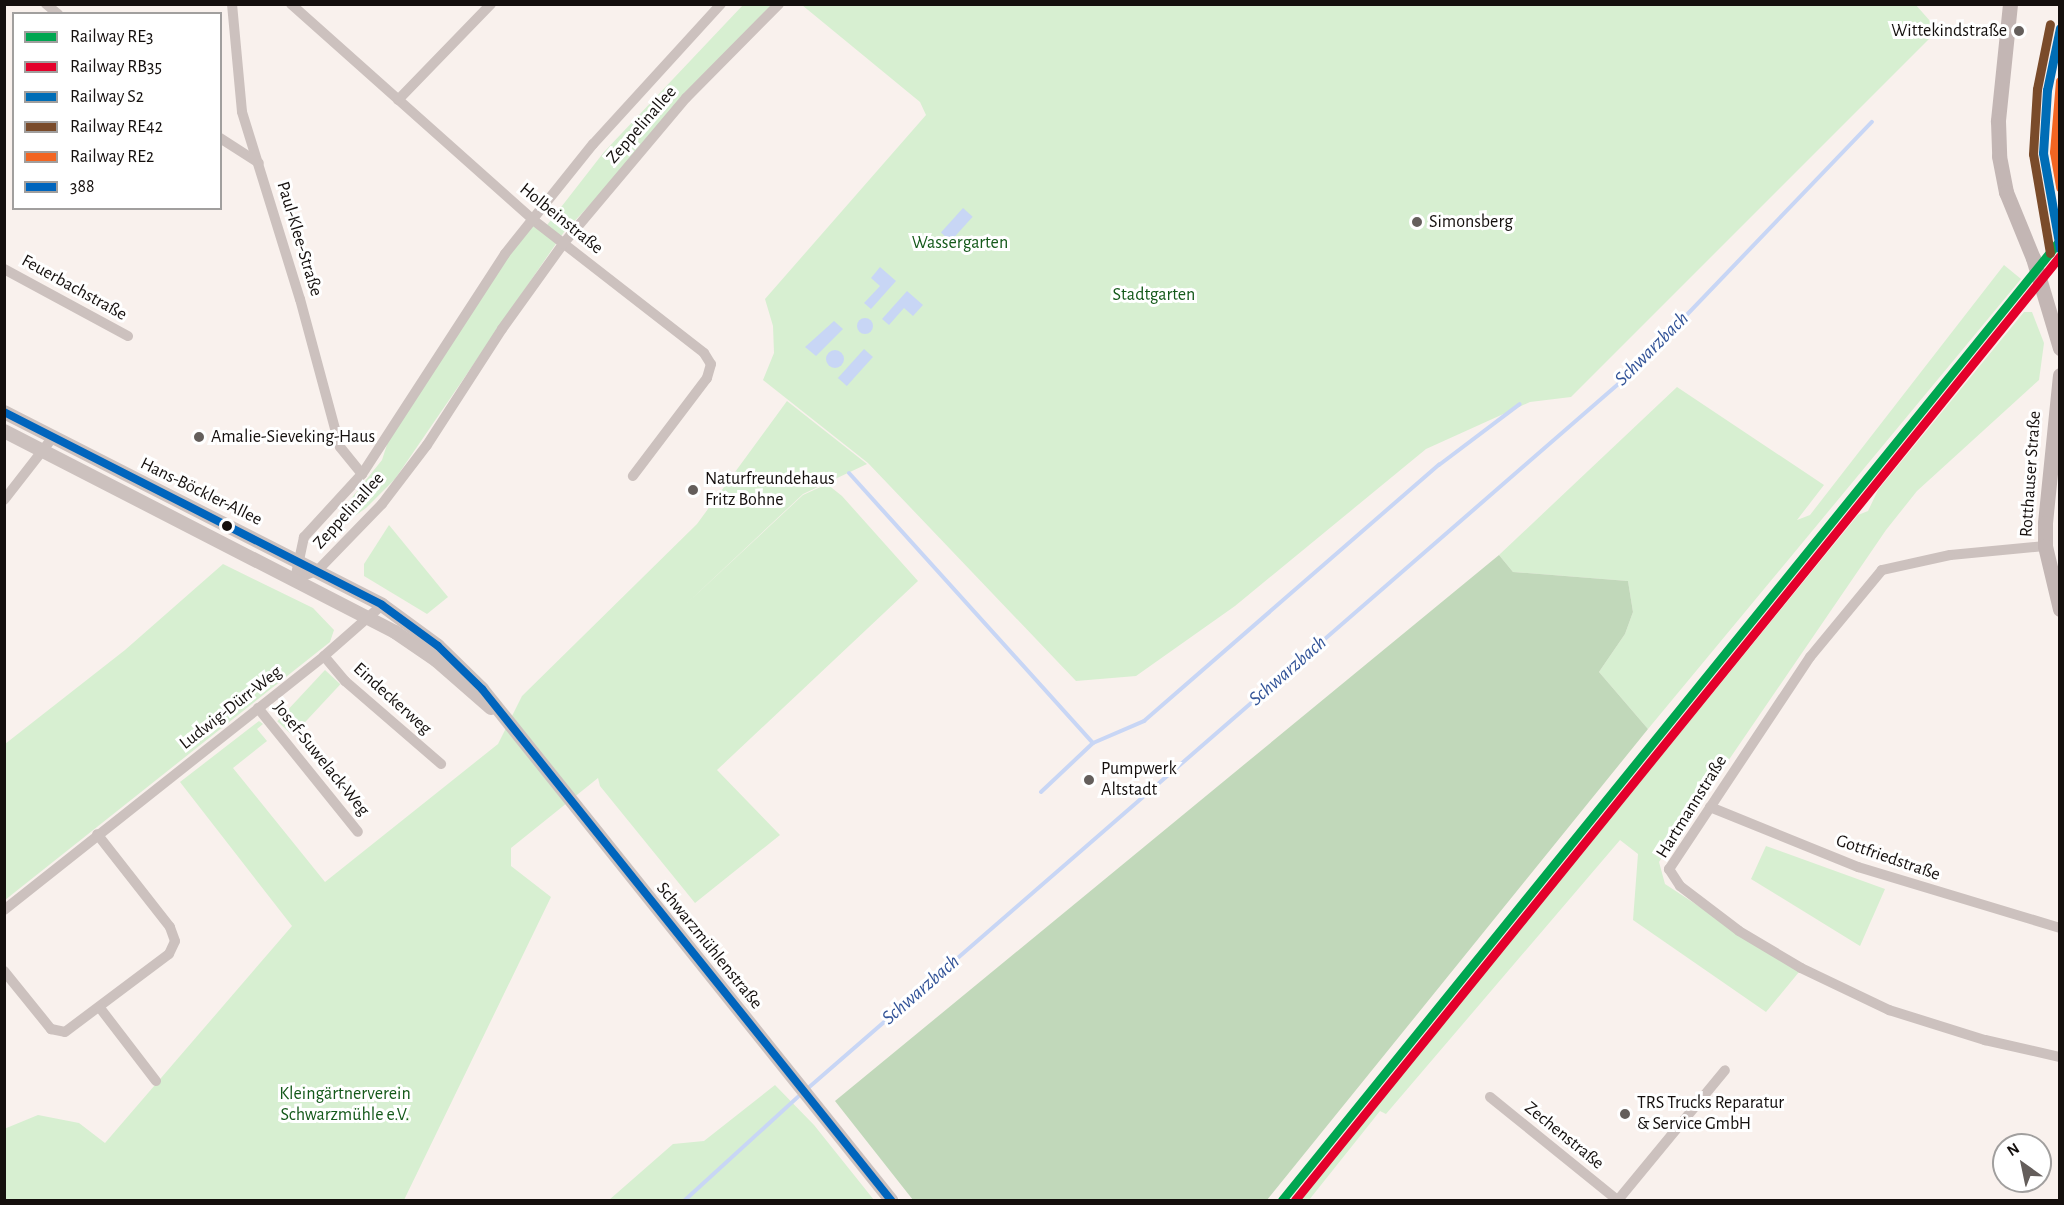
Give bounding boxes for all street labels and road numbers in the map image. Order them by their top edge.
street label: Zeppelinallee [602,82,682,168]
street label: Paul-Klee-Straße [271,179,327,299]
street label: Holbeinstraße [515,179,607,259]
street label: Feuerbachstraße [18,250,130,326]
street label: Rotthauser Straße [2016,410,2046,538]
street label: Hans-Böckler-Allee [137,453,265,531]
street label: Zeppelinallee [309,468,389,554]
street label: Eindeckerweg [348,658,436,740]
street label: Ludwig-Dürr-Weg [175,661,287,755]
street label: Josef-Suwelack-Weg [268,697,374,821]
street label: Hartmannstraße [1652,752,1732,862]
street label: Gottfriedstraße [1833,830,1943,886]
street label: Schwarzmühlenstraße [651,878,767,1014]
street label: Zechenstraße [1520,1097,1608,1175]

